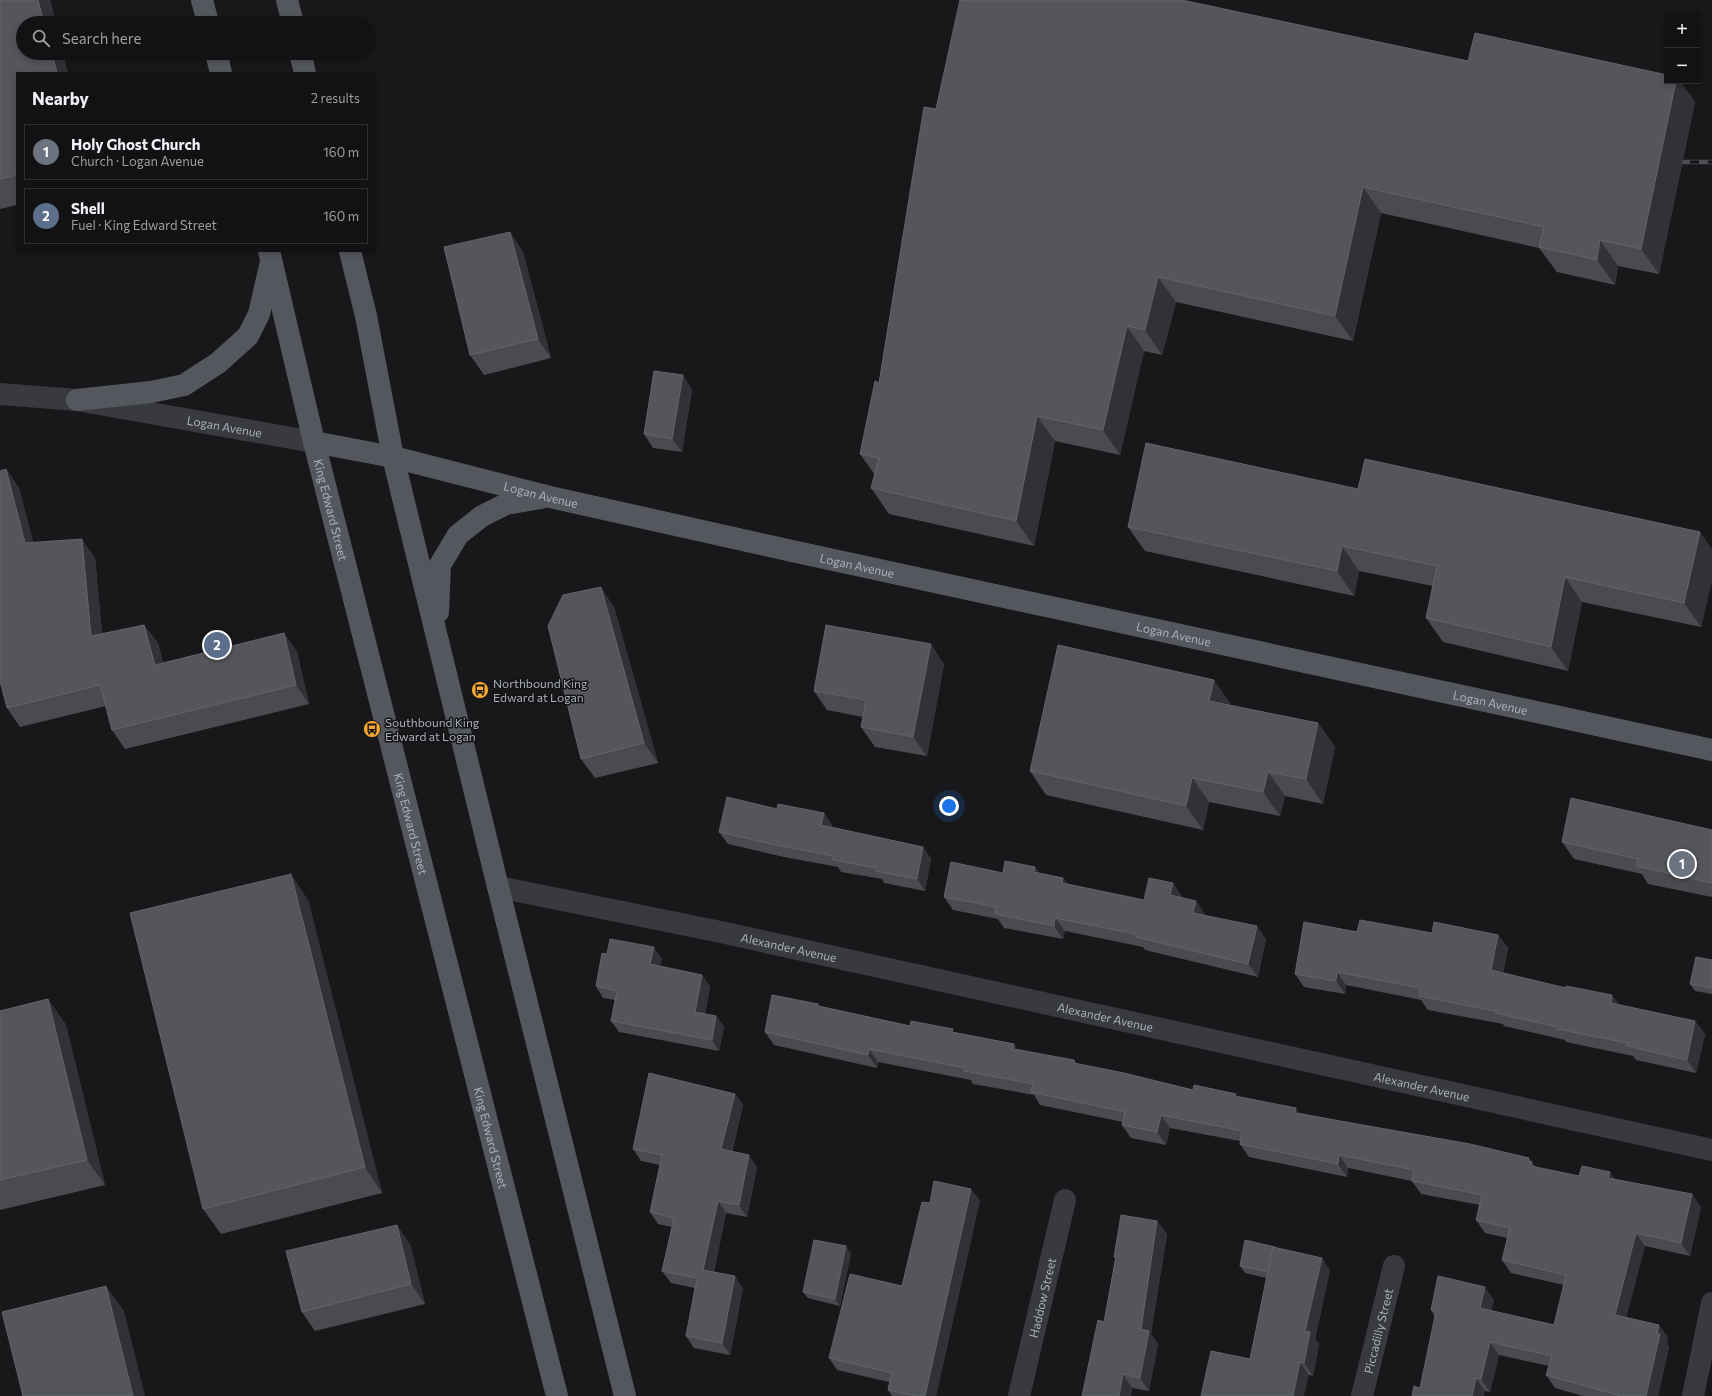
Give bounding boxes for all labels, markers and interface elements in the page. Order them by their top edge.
map controls [1664,12,1700,84]
button: + [1664,12,1700,48]
search box [16,16,376,60]
icon: search [30,27,52,49]
text: Search here [62,29,141,47]
button: − [1664,48,1700,84]
text: Nearby [32,88,89,109]
text: 2 results [311,90,360,106]
text: Holy Ghost Church [71,135,200,153]
text: 1 [43,144,49,160]
text: 160 m [323,144,359,160]
text: Church · Logan Avenue [71,153,204,169]
text: Shell [71,199,105,217]
text: 2 [42,208,50,224]
text: 160 m [323,208,359,224]
text: Fuel · King Edward Street [71,217,217,233]
street label: Logan Avenue [186,413,263,440]
street label: King Edward Street [312,457,351,562]
street label: Logan Avenue [502,479,579,510]
street label: Logan Avenue [818,550,896,580]
street label: Logan Avenue [1135,619,1212,648]
pin: 2 [204,630,230,660]
place label: Northbound King Edward at Logan [493,676,588,704]
bus stop icon: Northbound King Edward at Logan [470,680,490,700]
street label: Logan Avenue [1452,687,1529,717]
place label: Southbound King Edward at Logan [385,715,480,743]
bus stop icon: Southbound King Edward at Logan [362,719,382,739]
street label: King Edward Street [392,771,431,876]
your location [939,796,959,816]
pin: 1 [1669,849,1695,879]
street label: Alexander Avenue [740,930,838,964]
street label: Alexander Avenue [1056,999,1155,1034]
street label: Alexander Avenue [1373,1069,1471,1104]
street label: King Edward Street [471,1085,511,1190]
street label: Haddow Street [1026,1256,1058,1339]
street label: Piccadilly Street [1361,1287,1395,1375]

